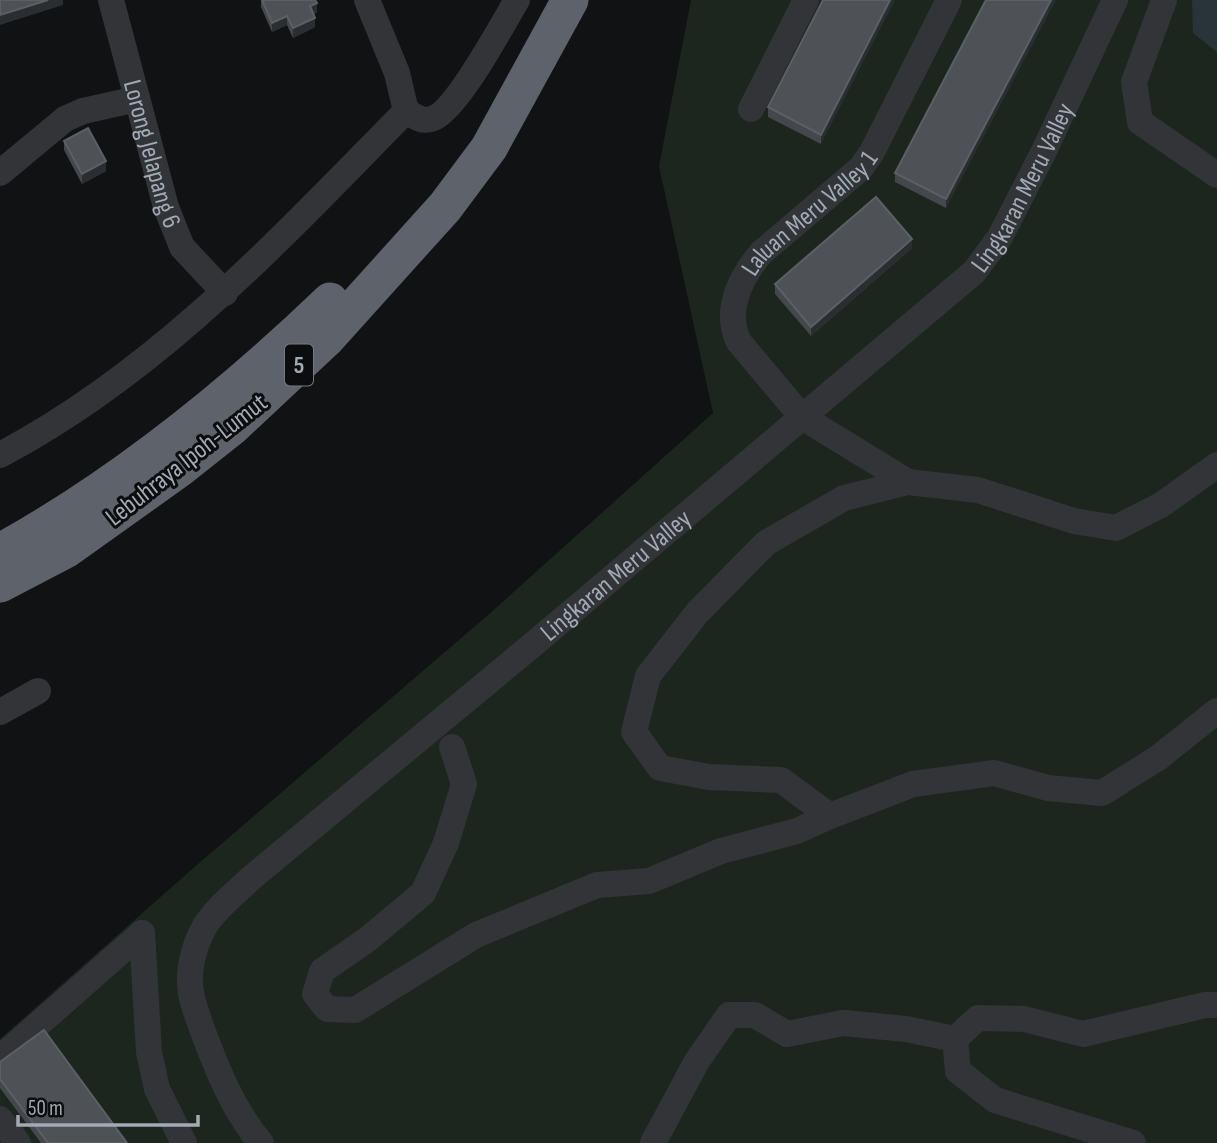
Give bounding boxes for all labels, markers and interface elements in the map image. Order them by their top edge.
street label: Lorong Jelapang 6 [116,77,187,233]
street label: Lingkaran Meru Valley [965,99,1081,279]
street label: Laluan Meru Valley 1 [735,145,885,282]
road number: 5 [285,344,313,386]
street label: Lebuhraya Ipoh-Lumut [100,387,274,533]
street label: Lingkaran Meru Valley [535,504,698,648]
scale bar [18,1084,198,1128]
text: 50 m [28,1096,63,1121]

